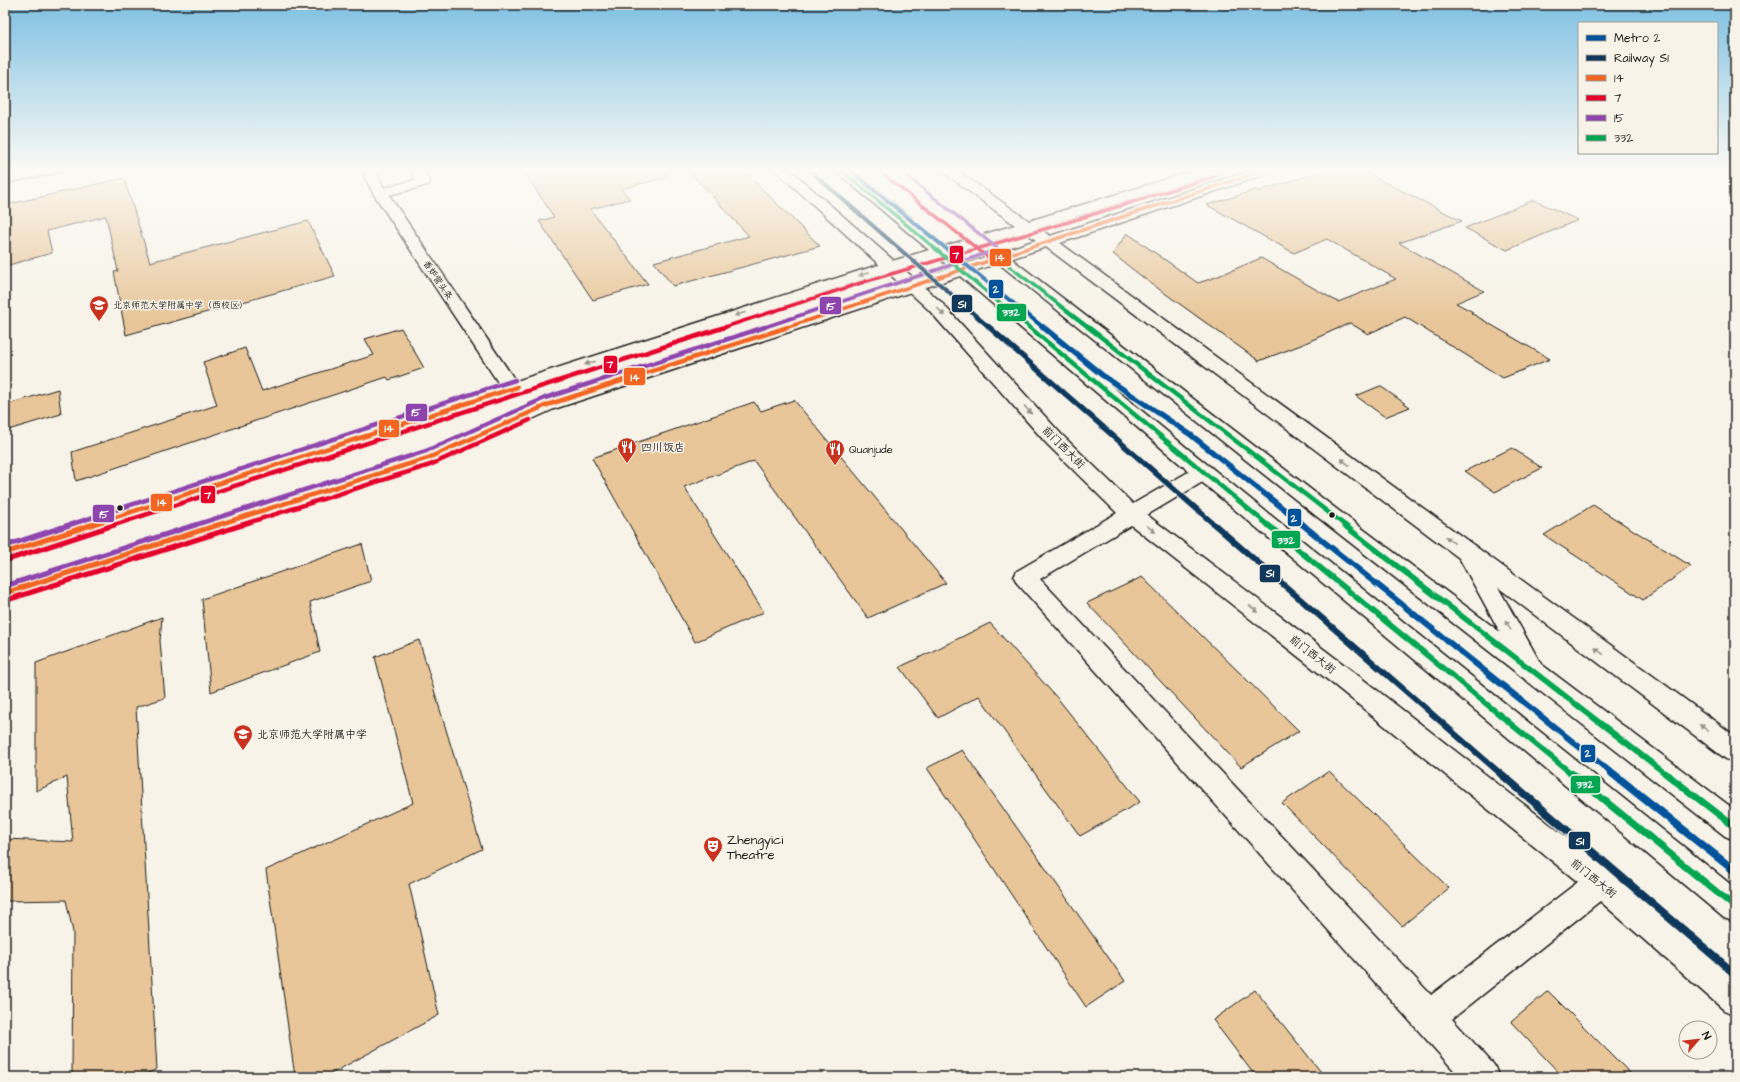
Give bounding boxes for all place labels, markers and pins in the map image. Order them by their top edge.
school or university icon: 北京师范大学附属中学（西校区） [88,294,110,322]
place label: 北京师范大学附属中学（西校区） [113,299,248,312]
restaurant icon: 四川饭店 [616,436,638,464]
restaurant icon: Quanjude [824,438,846,466]
place label: 四川饭店 [641,440,685,455]
place label: Quanjude [849,442,893,457]
unlabelled marker [115,503,125,513]
unlabelled marker [1327,510,1337,520]
school or university icon: 北京师范大学附属中学 [232,723,254,751]
place label: 北京师范大学附属中学 [257,727,367,742]
place label: Zhengyici Theatre [727,831,783,864]
theatre icon: Zhengyici Theatre [702,835,724,863]

